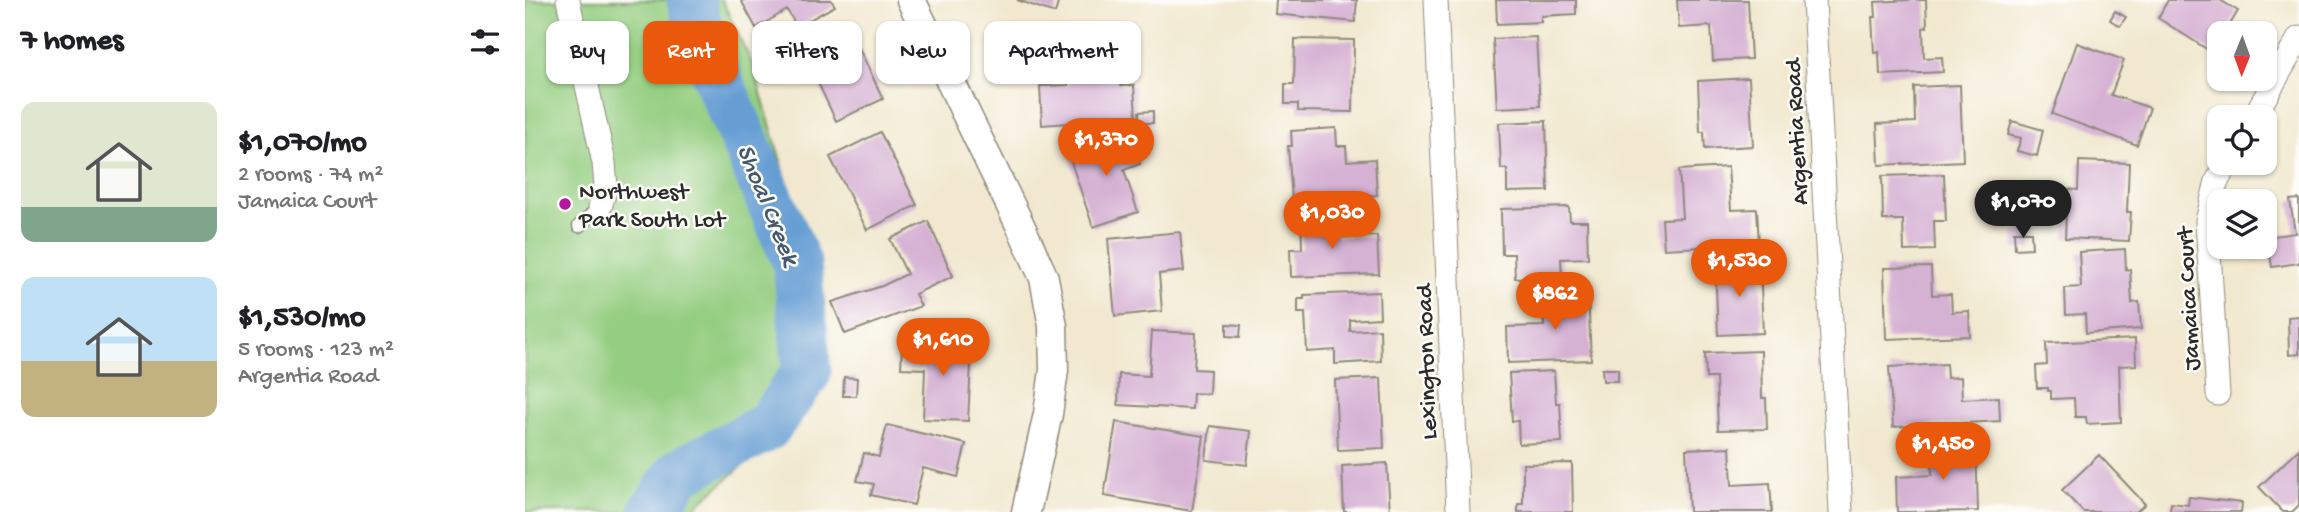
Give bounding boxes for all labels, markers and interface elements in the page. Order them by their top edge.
chip: Buy [546,21,629,84]
chip: Rent [643,21,738,84]
chip: Filters [752,21,862,84]
chip: New [876,21,970,84]
chip: Apartment [984,21,1141,84]
north arrow [2207,21,2277,91]
map controls [2207,21,2277,259]
icon: filters [466,23,504,61]
text: 7 homes [21,25,123,60]
street label: Argentia Road [1780,56,1817,206]
button: locate [2207,105,2277,175]
pin: $1,370 [1049,118,1163,178]
text: $1,070/mo [238,127,367,162]
text: $1,370 [1074,127,1138,154]
icon: home [77,130,161,214]
water label: Shoal Creek [728,141,805,273]
text: 2 rooms · 74 m² [238,162,383,189]
place label: Northwest Park South Lot [578,179,727,236]
pin: $1,070 [1966,180,2080,240]
text: Jamaica Court [238,189,376,216]
text: $1,070 [1991,189,2055,216]
button: layers [2207,189,2277,259]
pin: $1,030 [1275,191,1389,251]
marker: Northwest Park South Lot [557,196,573,212]
text: $1,030 [1300,200,1364,227]
street label: Jamaica Court [2172,224,2209,371]
pin: $1,530 [1682,240,1796,299]
text: $1,530 [1707,248,1771,275]
pin: $862 [1514,272,1596,332]
text: $862 [1532,281,1578,308]
street label: Lexington Road [1411,282,1446,440]
text: $1,530/mo [238,302,365,337]
icon: home [77,305,161,389]
pin: $1,610 [886,318,1000,378]
text: $1,610 [913,327,973,354]
text: 5 rooms · 123 m² [238,337,394,364]
text: Argentia Road [238,364,378,391]
pin: $1,450 [1886,422,2000,482]
text: $1,450 [1912,431,1974,458]

